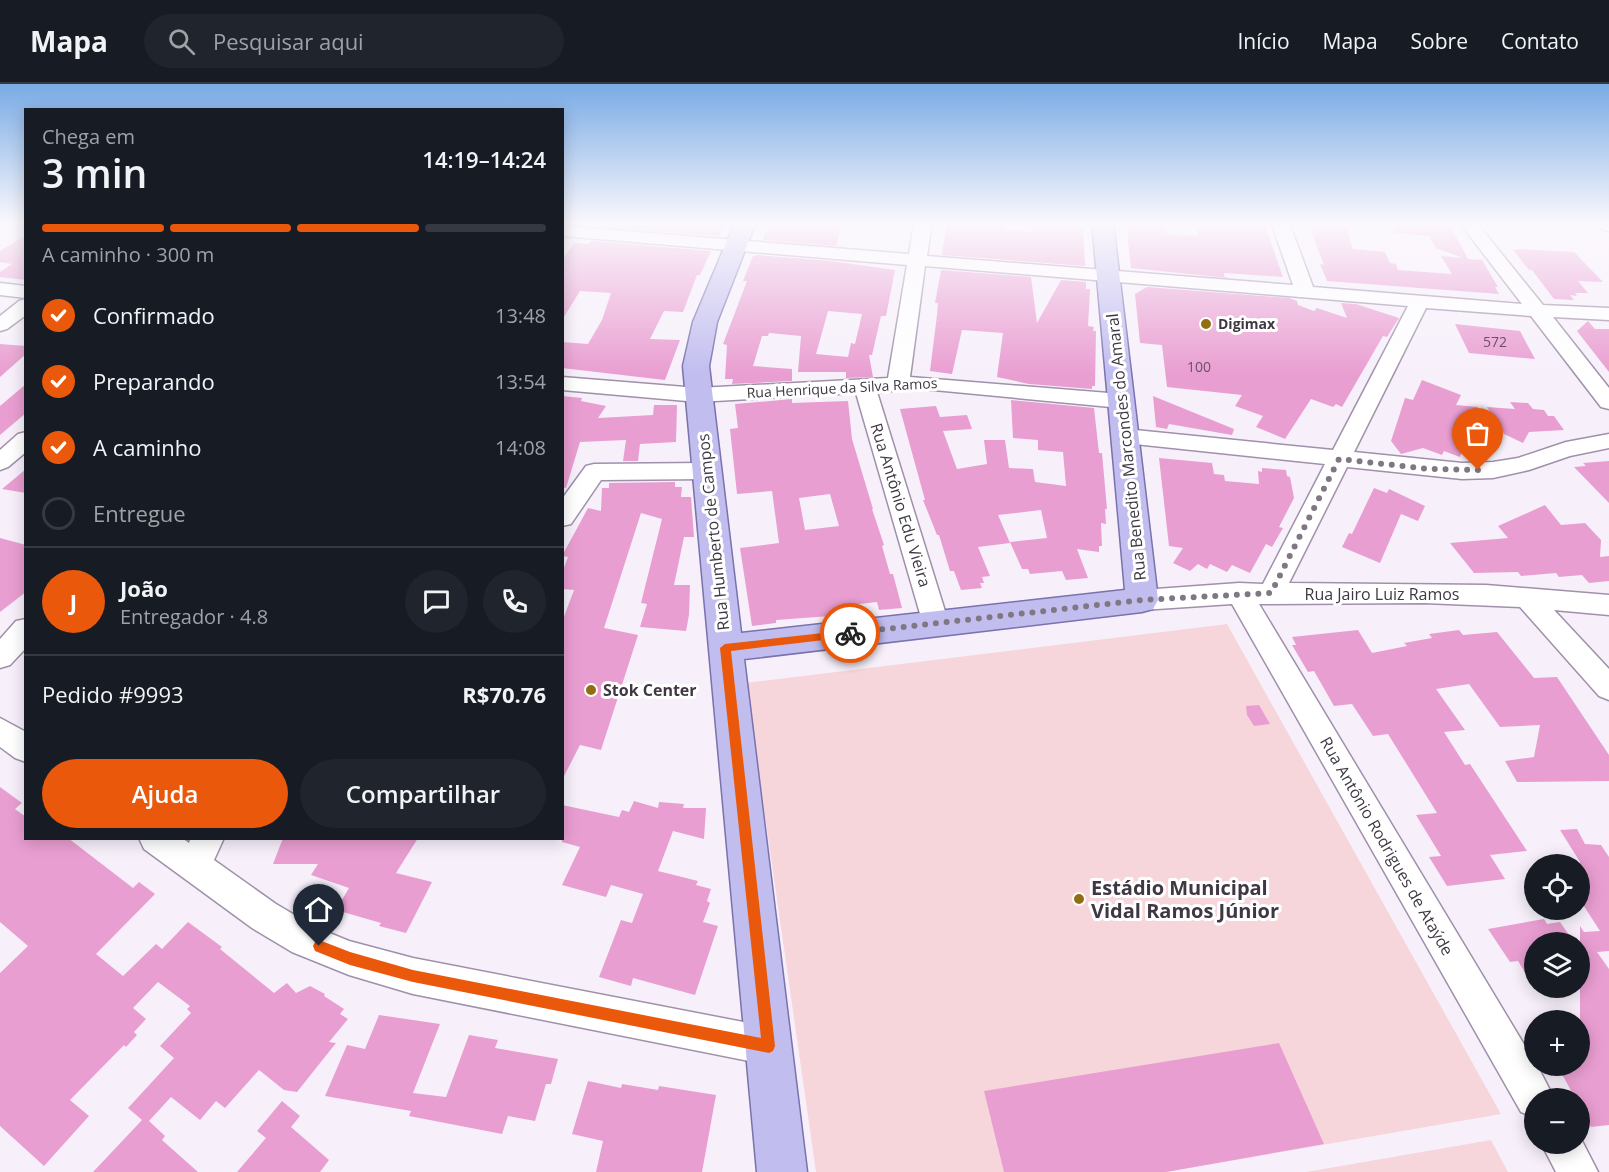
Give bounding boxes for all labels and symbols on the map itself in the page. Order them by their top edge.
street label: Rua Benedito Marcondes do Amaral [1101,312,1151,582]
place label: Digimax [1218,314,1276,333]
marker: Digimax [1199,317,1213,331]
house number: 572 [1483,332,1507,351]
house number: 100 [1187,357,1211,376]
street label: Rua Henrique da Silva Ramos [746,373,938,402]
pin [1452,408,1503,470]
street label: Rua Antônio Edu Vieira [866,420,936,590]
street label: Rua Humberto de Campos [692,433,734,631]
street label: Rua Jairo Luiz Ramos [1305,583,1459,605]
courier [820,603,880,663]
place label: Stok Center [603,679,697,701]
marker: Stok Center [584,683,598,697]
street label: Rua Antônio Rodrigues de Ataýde [1315,733,1459,959]
place label: Estádio Municipal Vidal Ramos Júnior [1091,874,1279,924]
pin [293,884,344,946]
marker: Estádio Municipal Vidal Ramos Júnior [1072,892,1086,906]

